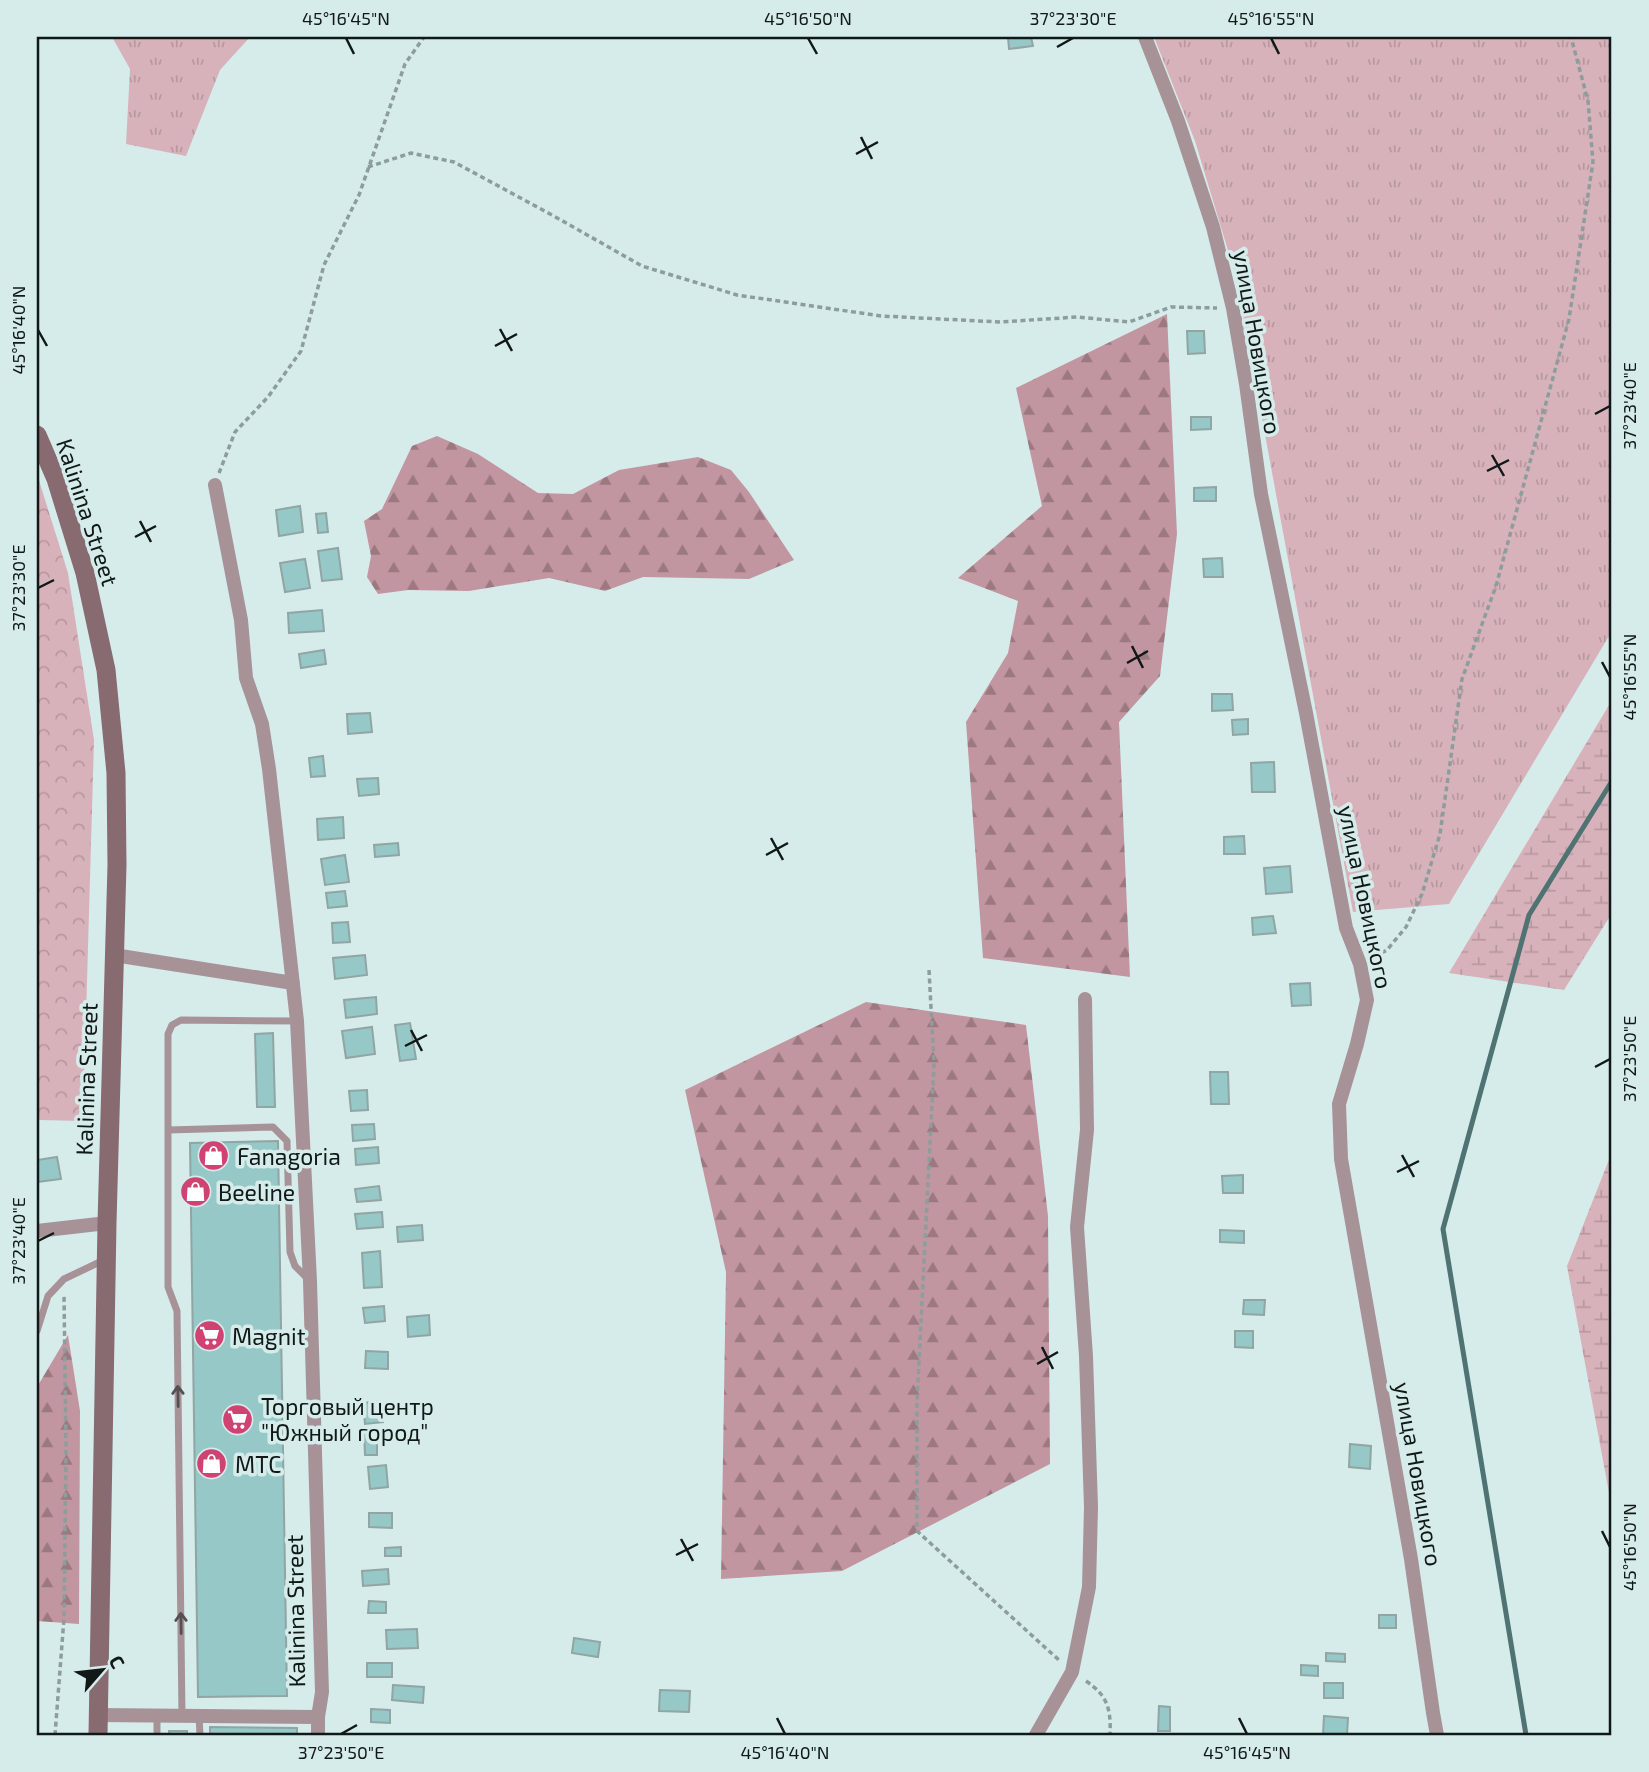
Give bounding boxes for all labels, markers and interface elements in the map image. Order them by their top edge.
text: 45°16'45"N [302,7,390,29]
text: 45°16'50"N [764,7,852,29]
text: 37°23'30"E [1030,7,1116,29]
text: 45°16'55"N [1228,7,1314,29]
street label: улица Новицкого [1227,248,1288,437]
text: 45°16'40"N [7,285,29,375]
text: 37°23'40"E [1618,362,1640,450]
street label: Kalinina Street [51,435,125,589]
text: 37°23'30"E [7,545,29,631]
text: 45°16'55"N [1618,634,1640,720]
street label: улица Новицкого [1332,803,1399,991]
street label: Kalinina Street [69,1002,103,1156]
text: 37°23'50"E [1618,1016,1640,1102]
shop icon: Fanagoria [197,1139,231,1173]
place label: Fanagoria [237,1142,341,1170]
shop icon: Beeline [178,1175,212,1209]
place label: Beeline [218,1178,295,1206]
text: 37°23'40"E [7,1197,29,1285]
supermarket icon: Magnit [192,1319,226,1353]
place label: Magnit [232,1322,306,1350]
street label: улица Новицкого [1388,1380,1449,1569]
one-way arrow [171,1384,185,1407]
place label: Торговый центр "Южный город" [261,1392,434,1446]
supermarket icon: Торговый центр "Южный город" [221,1402,255,1436]
shop icon: МТС [195,1447,229,1481]
place label: МТС [235,1450,281,1478]
text: 45°16'50"N [1618,1503,1640,1591]
street label: Kalinina Street [280,1534,310,1688]
one-way arrow [174,1612,188,1635]
north arrow [66,1636,136,1706]
text: С [105,1651,130,1672]
text: 37°23'50"E [298,1741,384,1763]
text: 45°16'40"N [740,1741,830,1763]
text: 45°16'45"N [1203,1741,1291,1763]

